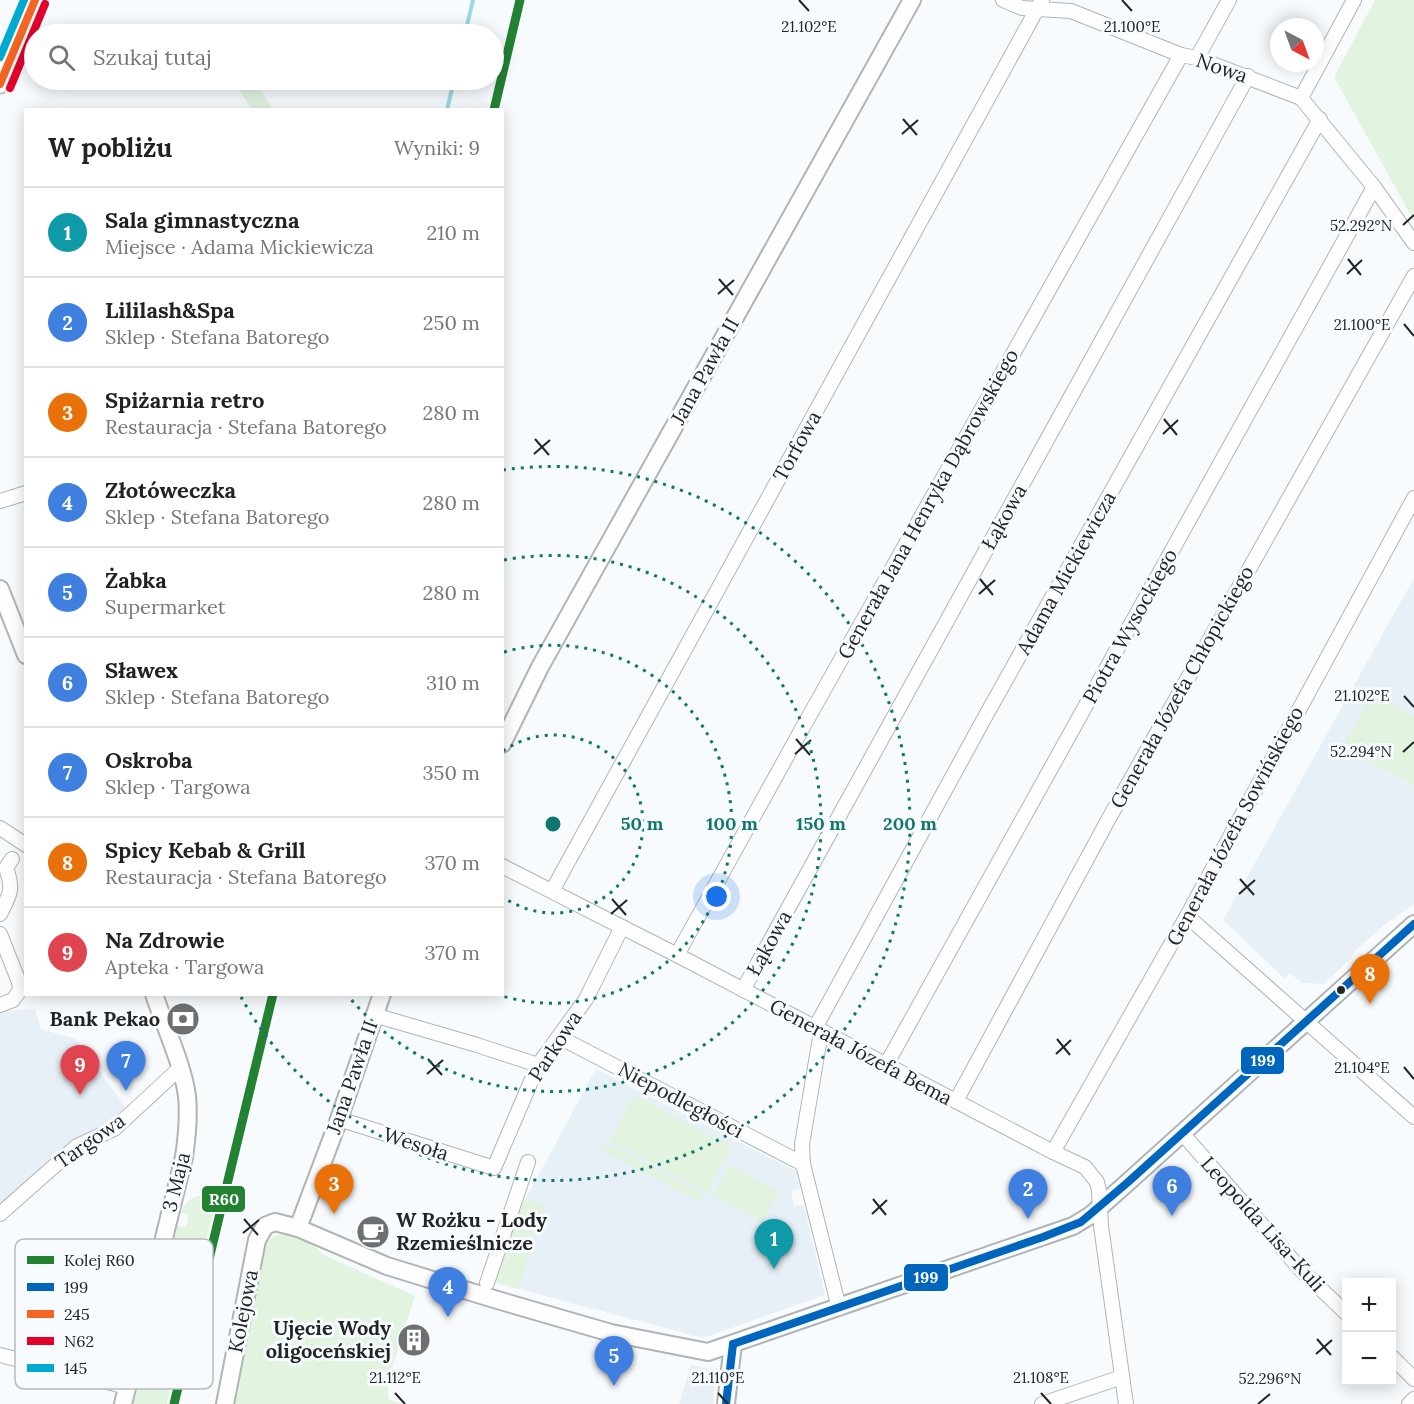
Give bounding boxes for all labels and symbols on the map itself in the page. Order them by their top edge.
text: 21.102°E [781,17,837,36]
text: 21.100°E [1104,17,1160,36]
north arrow [1270,18,1324,72]
street label: Nowa [1193,47,1251,88]
text: 52.292°N [1330,216,1392,235]
street label: Jana Pawła II [664,313,744,429]
text: 21.100°E [1334,315,1390,334]
street label: Generała Jana Henryka Dąbrowskiego [832,344,1023,663]
street label: Torfowa [767,406,826,485]
street label: Łąkowa [976,480,1032,554]
street label: Adama Mickiewicza [1010,487,1121,660]
street label: Piotra Wysockiego [1077,544,1182,707]
street label: Generała Józefa Chłopickiego [1104,561,1259,812]
text: 21.102°E [1334,686,1390,705]
street label: Generała Józefa Sowińskiego [1161,702,1308,950]
text: 52.294°N [1330,742,1392,761]
text: 50 m [621,812,664,835]
text: 100 m [706,812,758,835]
text: 150 m [796,812,846,835]
text: 200 m [883,812,937,835]
centre of rings [543,814,563,834]
your location [702,882,731,911]
street label: Łąkowa [741,906,797,980]
pin: 8 [1350,954,1390,1004]
unlabelled marker [1335,984,1347,996]
street label: Generała Józefa Bema [766,993,957,1110]
bank icon: Bank Pekao [165,1001,201,1037]
place label: Bank Pekao [50,1006,160,1031]
street label: Parkowa [523,1006,587,1086]
street label: Jana Pawła II [320,1017,383,1138]
pin: 7 [106,1042,146,1091]
pin: 9 [60,1046,100,1095]
line badge: 199 [1240,1046,1285,1075]
text: 199 [1251,1050,1275,1070]
street label: Niepodległości [614,1056,748,1143]
text: 21.104°E [1334,1058,1390,1077]
street label: Targowa [50,1107,130,1174]
street label: Wesoła [380,1121,452,1166]
street label: 3 Maja [156,1149,195,1214]
street label: Leopolda Lisa-Kuli [1196,1151,1331,1296]
pin: 3 [314,1164,354,1214]
pin: 6 [1152,1166,1192,1216]
pin: 2 [1008,1170,1048,1219]
line badge: R60 [201,1185,246,1213]
text: R60 [209,1189,239,1209]
place label: W Rożku - Lody Rzemieślnicze [396,1207,547,1255]
cafe icon: W Rożku - Lody Rzemieślnicze [355,1214,391,1250]
pin: 1 [754,1220,794,1269]
legend [15,1239,213,1389]
text: Kolej R60 [64,1250,135,1270]
line badge: 199 [903,1263,949,1292]
street label: Kolejowa [222,1267,263,1355]
text: 199 [914,1267,938,1287]
pin: 4 [428,1268,468,1317]
text: 199 [64,1277,88,1297]
text: 245 [64,1304,90,1324]
place label: Ujęcie Wody oligoceńskiej [266,1315,391,1363]
building icon: Ujęcie Wody oligoceńskiej [396,1322,432,1358]
text: N62 [64,1331,94,1351]
pin: 5 [594,1336,634,1386]
text: 145 [64,1358,87,1378]
text: 21.112°E [369,1368,421,1387]
text: 21.110°E [692,1368,744,1387]
text: 21.108°E [1013,1368,1069,1387]
text: 52.296°N [1239,1369,1301,1388]

